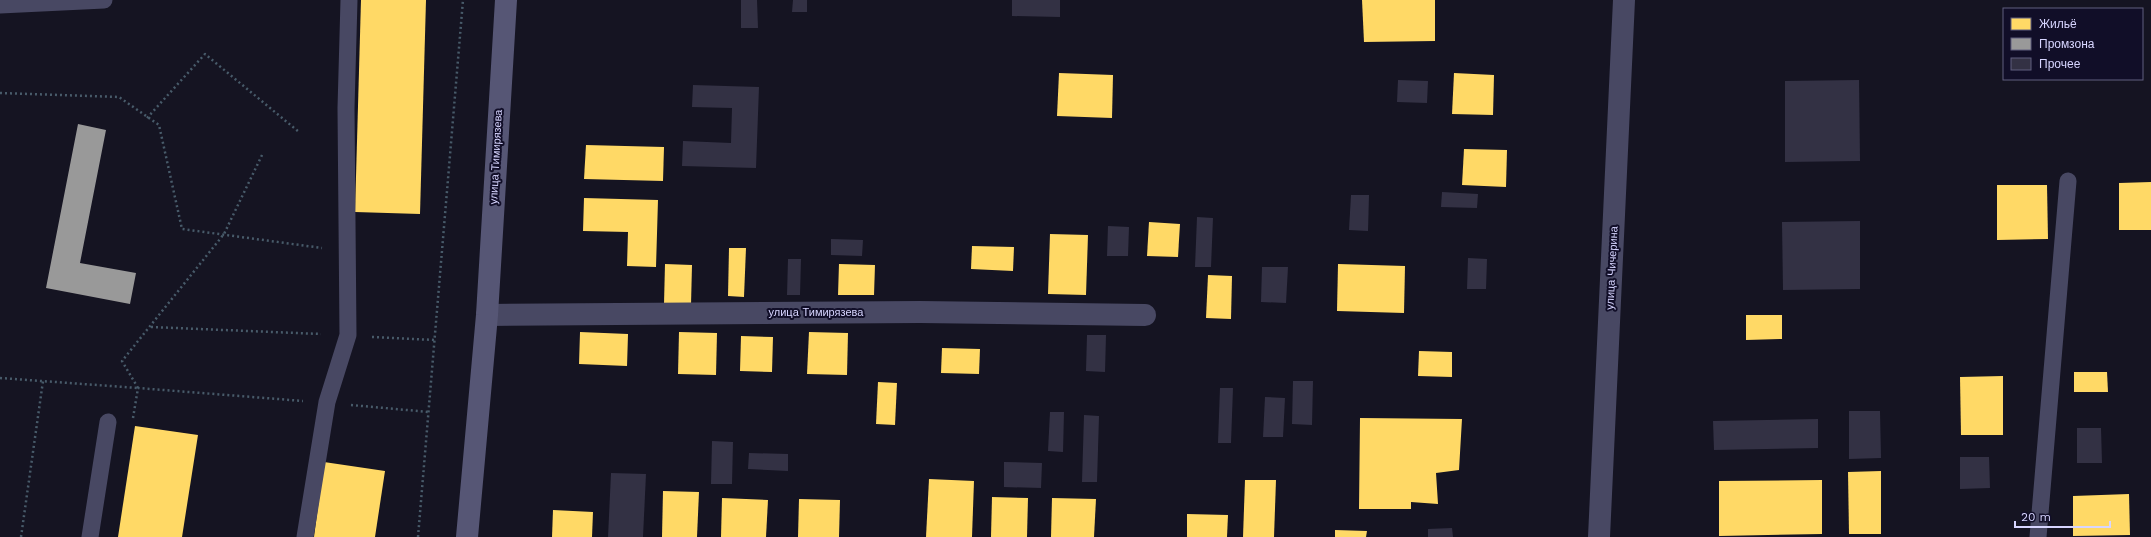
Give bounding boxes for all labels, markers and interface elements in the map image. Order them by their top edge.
legend [2003,8,2143,80]
text: Жильё [2039,17,2077,31]
text: Промзона [2039,37,2095,51]
text: Прочее [2039,57,2081,71]
street label: улица Тимирязева [487,108,505,205]
street label: улица Чичерина [1603,225,1621,310]
street label: улица Тимирязева [769,306,864,319]
scale bar [2015,503,2110,529]
text: 20 m [2021,510,2051,524]

